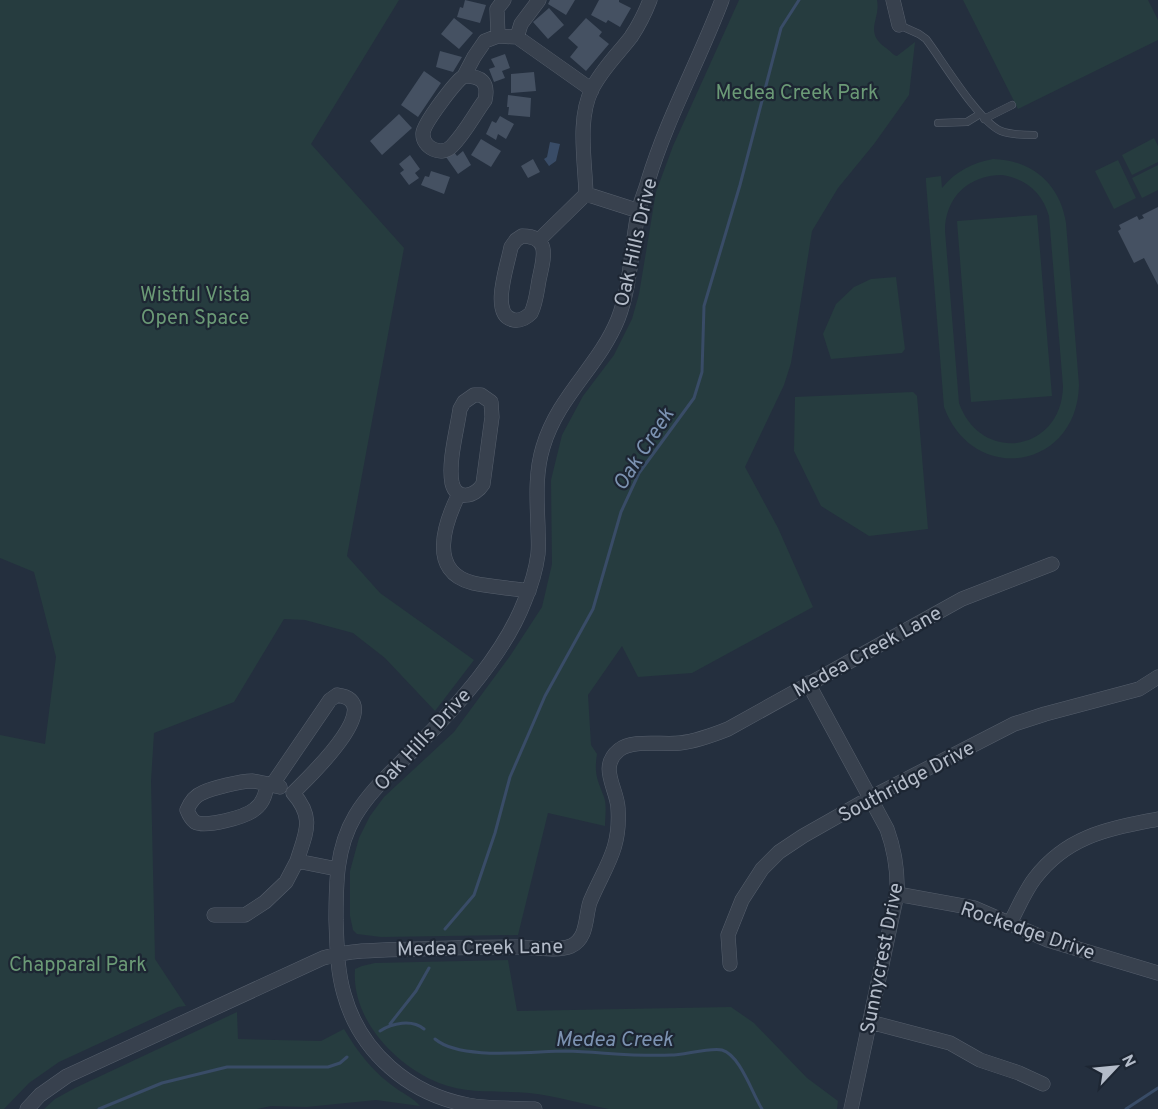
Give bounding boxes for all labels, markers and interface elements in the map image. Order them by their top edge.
park label: Medea Creek Park [715,81,879,107]
street label: Oak Hills Drive [610,176,664,309]
park label: Wistful Vista Open Space [140,283,250,332]
water label: Oak Creek [608,403,681,496]
street label: Medea Creek Lane [789,601,947,704]
street label: Oak Hills Drive [369,684,478,797]
street label: Southridge Drive [834,736,980,830]
street label: Sunnycrest Drive [856,881,910,1036]
street label: Rockedge Drive [957,897,1098,967]
street label: Medea Creek Lane [397,935,563,963]
park label: Chapparal Park [9,953,147,979]
water label: Medea Creek [555,1027,673,1054]
north arrow [1086,1037,1146,1097]
text: N [1116,1052,1139,1071]

